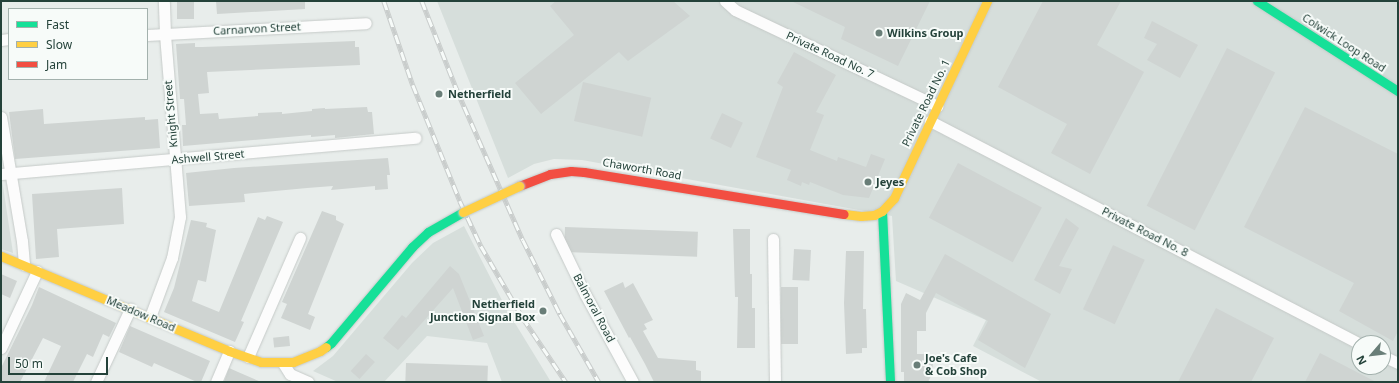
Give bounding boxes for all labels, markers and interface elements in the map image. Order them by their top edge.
legend [8,8,148,80]
street label: Colwick Loop Road [1300,11,1388,75]
text: Fast [46,16,69,33]
street label: Carnarvon Street [213,20,301,38]
place label: Wilkins Group [887,26,963,40]
marker: Wilkins Group [874,28,884,38]
street label: Private Road No. 7 [784,29,876,81]
text: Slow [46,36,72,53]
text: Jam [46,56,67,73]
street label: Private Road No. 1 [899,57,953,149]
street label: Knight Street [161,80,181,148]
place label: Netherfield [448,87,511,101]
marker: Netherfield [433,88,445,100]
street label: Ashwell Street [171,147,245,167]
street label: Chaworth Road [602,156,682,182]
place label: Jeyes [876,175,904,189]
marker: Jeyes [863,177,873,187]
street label: Private Road No. 8 [1100,205,1190,259]
street label: Balmoral Road [570,271,618,345]
street label: Meadow Road [105,294,177,334]
place label: Netherfield Junction Signal Box [430,298,535,324]
marker: Netherfield Junction Signal Box [538,306,548,316]
north arrow [1351,335,1391,375]
scale bar [10,349,110,375]
place label: Joe's Cafe & Cob Shop [925,352,987,378]
text: N [1352,353,1370,368]
text: 50 m [15,355,43,372]
marker: Joe's Cafe & Cob Shop [912,360,922,370]

